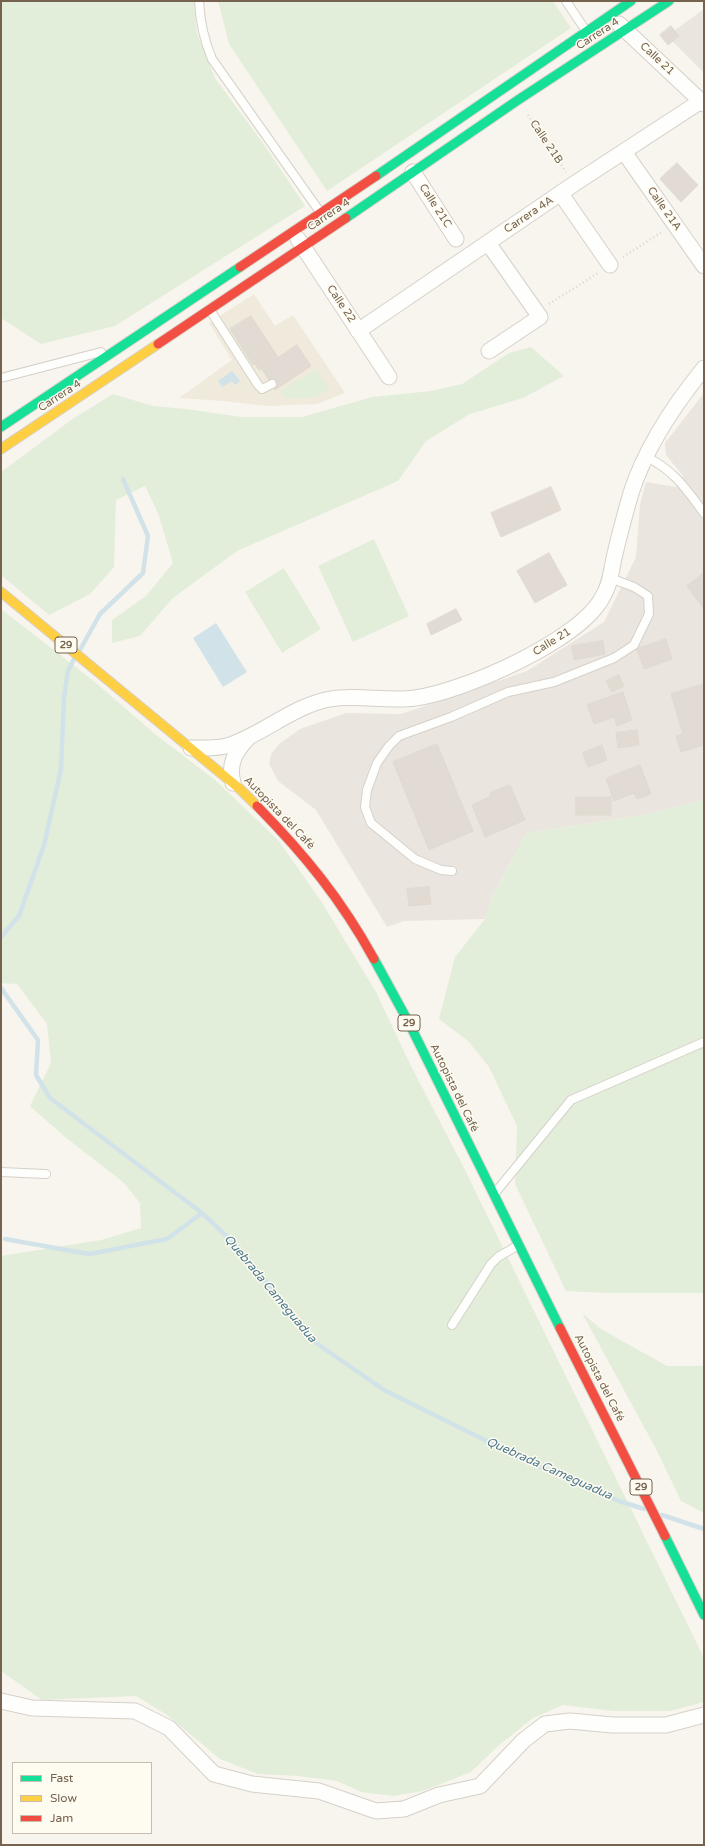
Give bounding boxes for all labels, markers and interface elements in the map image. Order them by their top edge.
street label: Carrera 4 [574,15,622,53]
street label: Calle 21 [637,40,677,78]
street label: Calle 21B [527,118,565,166]
street label: Calle 21C [416,182,454,230]
street label: Calle 21A [644,185,684,233]
street label: Carrera 4A [502,194,556,236]
street label: Carrera 4 [305,196,353,234]
street label: Calle 22 [324,283,358,325]
street label: Carrera 4 [36,377,84,415]
street label: Calle 21 [531,625,573,659]
road number: 29 [55,637,77,653]
street label: Autopista del Café [241,774,317,852]
road number: 29 [398,1015,420,1031]
street label: Autopista del Café [427,1042,481,1134]
water label: Quebrada Cameguadua [221,1232,319,1346]
street label: Autopista del Café [571,1332,627,1424]
water label: Quebrada Cameguadua [484,1435,614,1503]
road number: 29 [630,1479,652,1495]
legend [12,1762,152,1834]
text: Fast [50,1771,73,1785]
text: Slow [50,1791,77,1805]
text: Jam [50,1811,73,1825]

